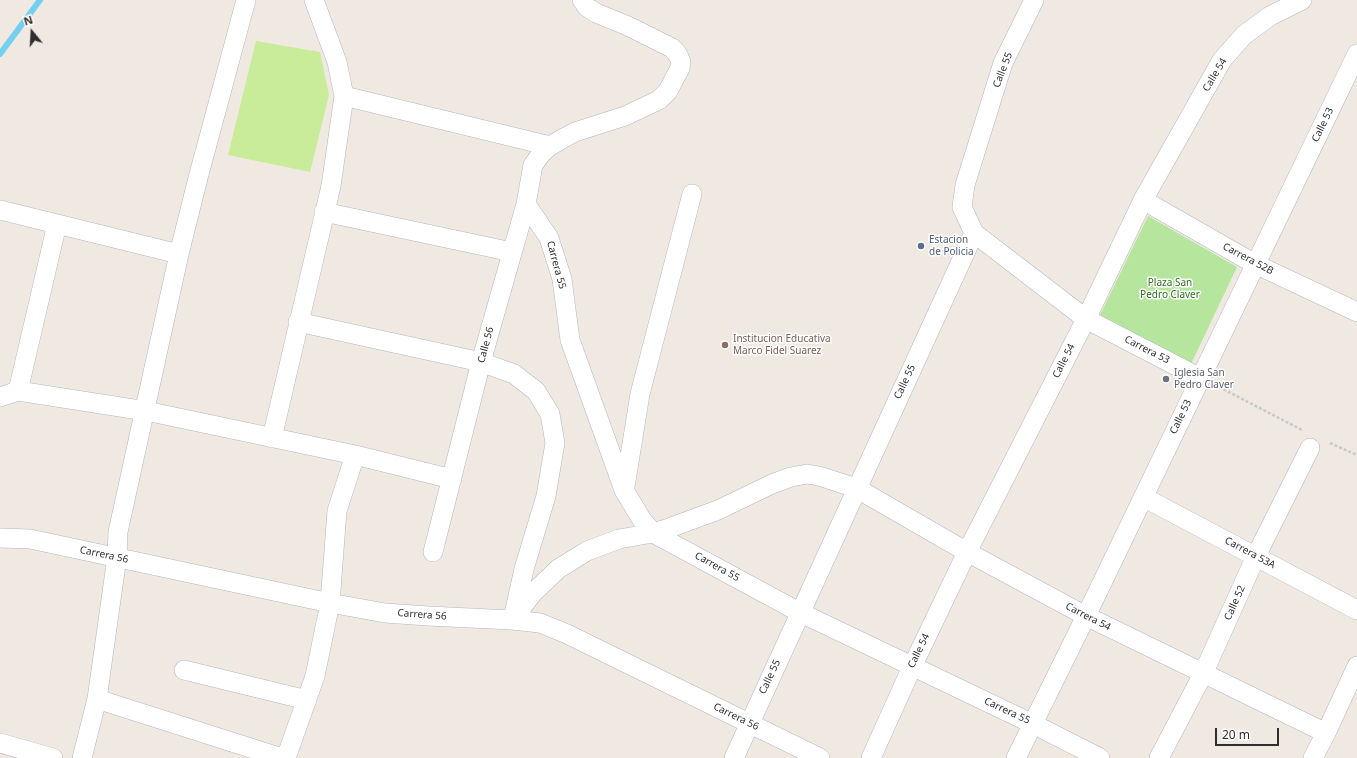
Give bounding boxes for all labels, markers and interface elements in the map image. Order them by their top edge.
north arrow [12,12,52,52]
text: N [22,12,35,29]
street label: Calle 55 [991,51,1015,89]
street label: Calle 54 [1200,56,1230,94]
street label: Calle 53 [1310,106,1336,144]
place label: Estacion de Policia [929,234,974,258]
street label: Carrera 55 [544,240,568,290]
marker: Estacion de Policia [916,241,926,251]
street label: Carrera 52B [1221,241,1275,277]
park label: Plaza San Pedro Claver [1140,277,1200,300]
street label: Calle 56 [475,326,497,364]
place label: Institucion Educativa Marco Fidel Suarez [733,333,831,356]
street label: Carrera 53 [1122,333,1172,367]
marker: Institucion Educativa Marco Fidel Suarez [720,340,730,350]
street label: Calle 54 [1050,342,1078,380]
street label: Calle 55 [892,363,918,401]
place label: Iglesia San Pedro Claver [1174,367,1234,390]
marker: Iglesia San Pedro Claver [1161,374,1171,384]
street label: Calle 53 [1168,398,1194,436]
street label: Carrera 53A [1223,535,1277,571]
street label: Carrera 56 [79,544,129,566]
street label: Carrera 55 [693,550,741,584]
street label: Calle 52 [1222,584,1248,622]
street label: Carrera 54 [1063,600,1113,634]
street label: Carrera 56 [397,607,447,623]
street label: Calle 54 [906,632,932,670]
street label: Calle 55 [757,658,783,696]
street label: Carrera 55 [982,695,1032,727]
street label: Carrera 56 [711,701,761,733]
scale bar [1217,720,1281,746]
text: 20 m [1222,726,1250,743]

